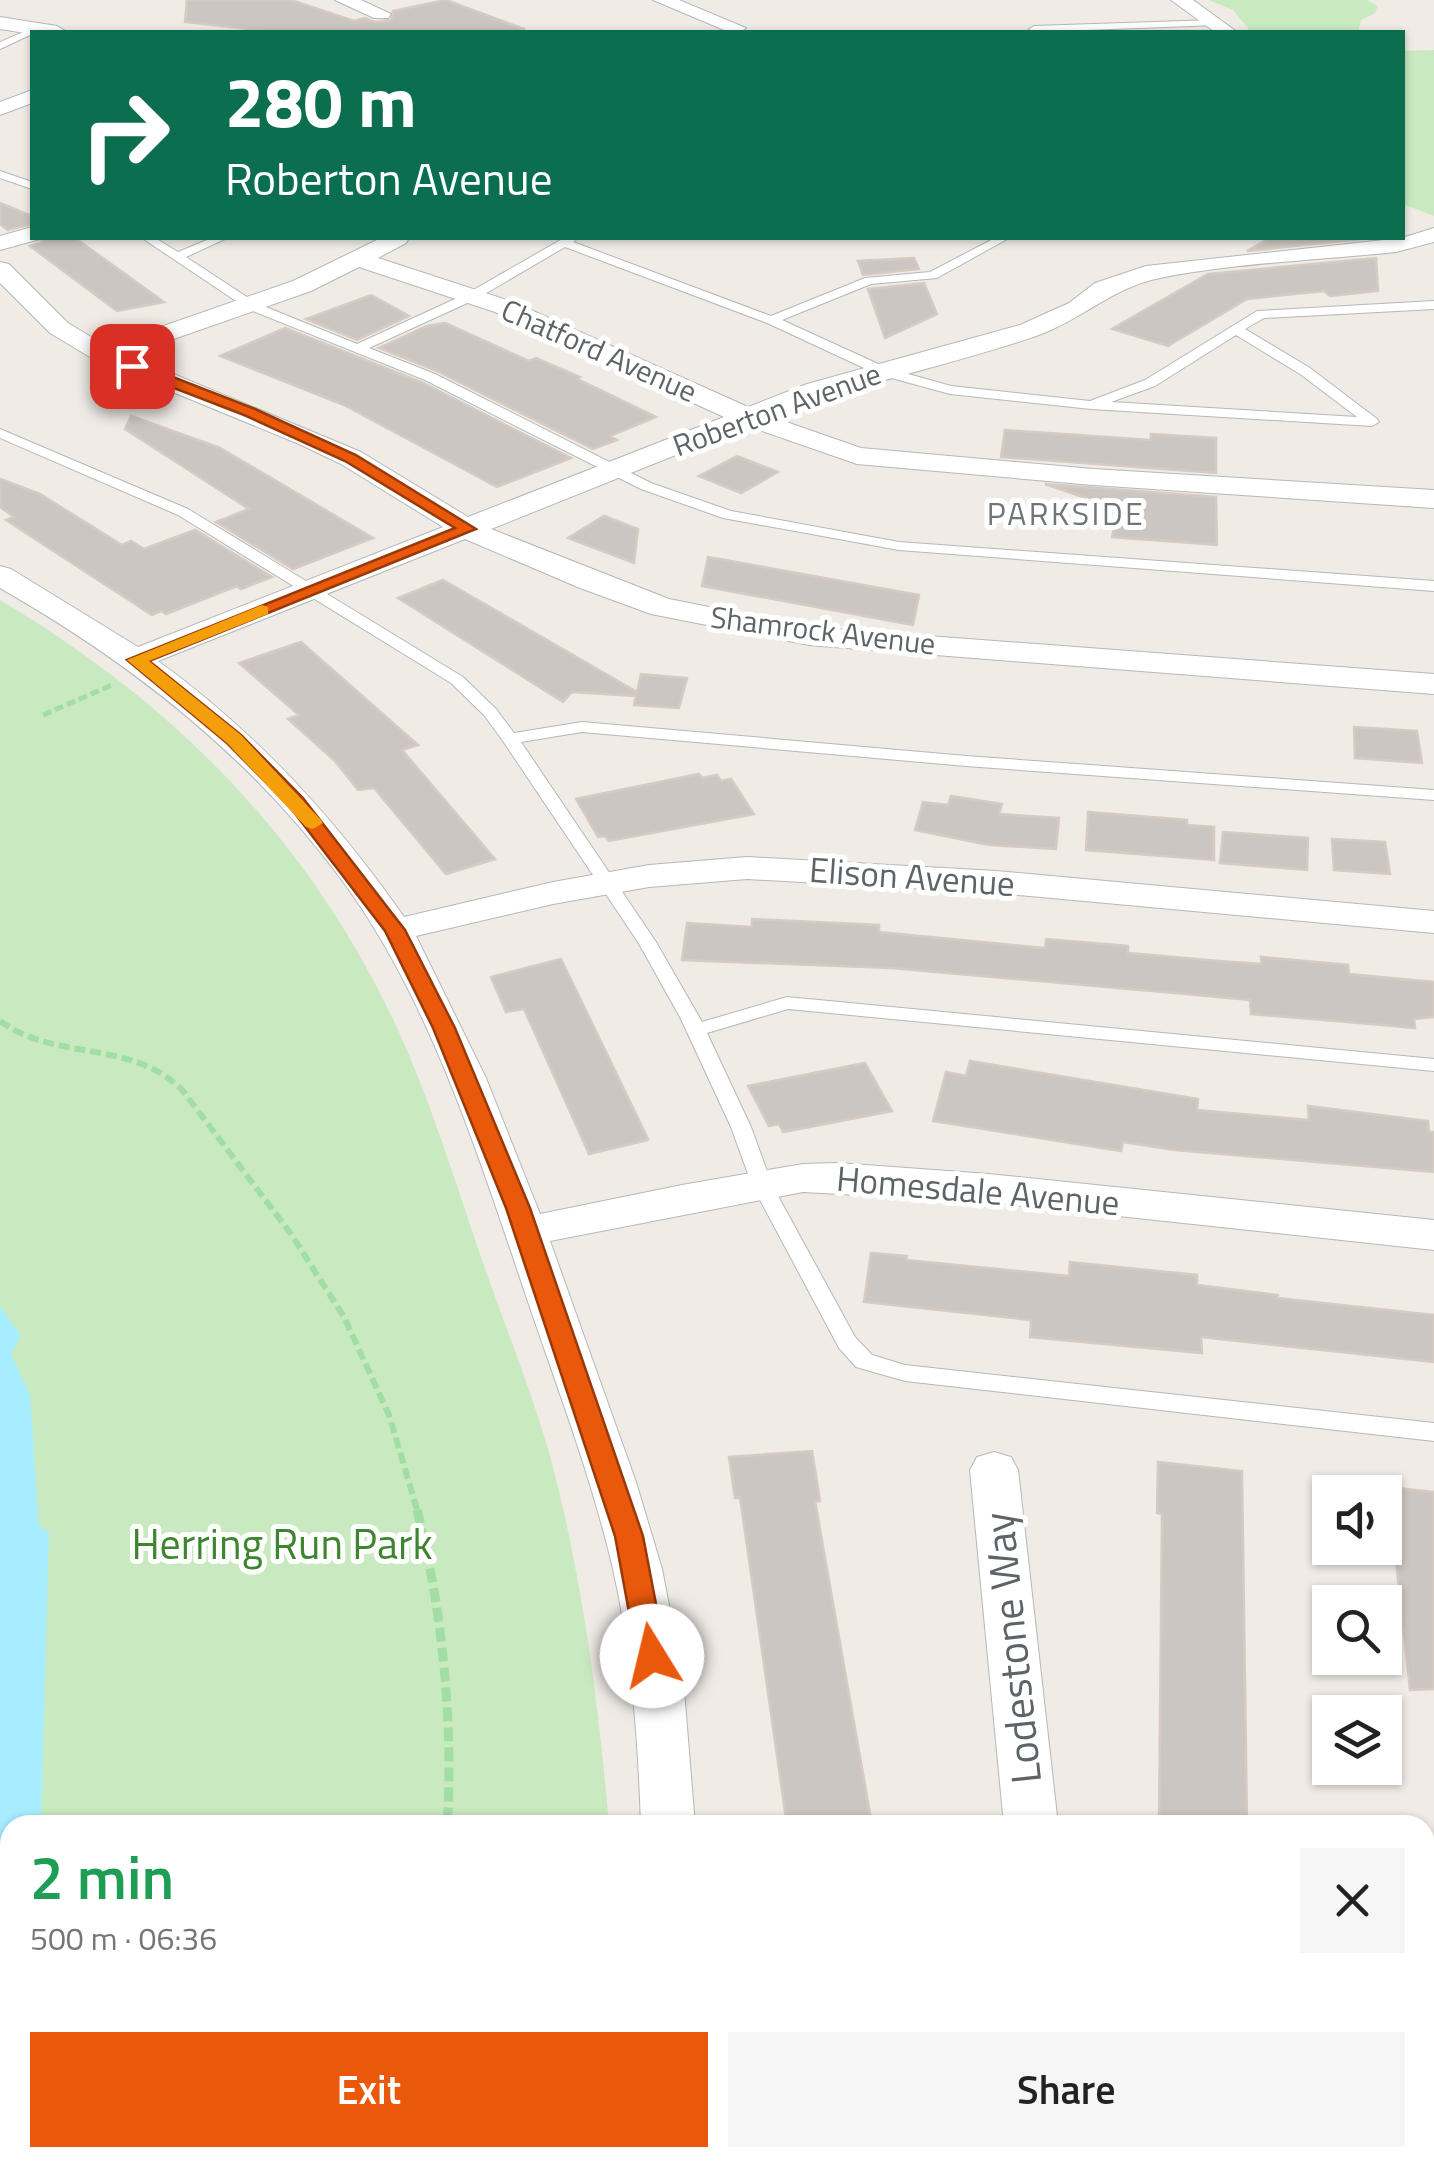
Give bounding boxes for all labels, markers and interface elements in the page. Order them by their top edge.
text: 280 m [225,48,417,154]
icon: right [60,70,190,200]
text: Roberton Avenue [225,144,552,212]
street label: Chatford Avenue [494,286,705,414]
pin [90,324,175,409]
icon: arrive [105,339,160,394]
street label: Roberton Avenue [666,350,887,468]
district label: PARKSIDE [987,489,1145,537]
street label: Shamrock Avenue [708,593,938,667]
street label: Elison Avenue [808,842,1017,910]
street label: Homesdale Avenue [834,1151,1122,1229]
map controls [1312,1475,1402,1785]
button: sound [1312,1475,1402,1565]
street label: Lodestone Way [965,1509,1057,1787]
park label: Herring Run Park [131,1511,433,1575]
button: search [1312,1585,1402,1675]
position arrow [600,1604,704,1708]
button: layers [1312,1695,1402,1785]
text: 2 min [30,1831,174,1922]
button: close [1300,1848,1405,1953]
text: 500 m · 06:36 [30,1914,217,1962]
button: Exit [30,2032,708,2147]
button: Share [728,2032,1405,2147]

